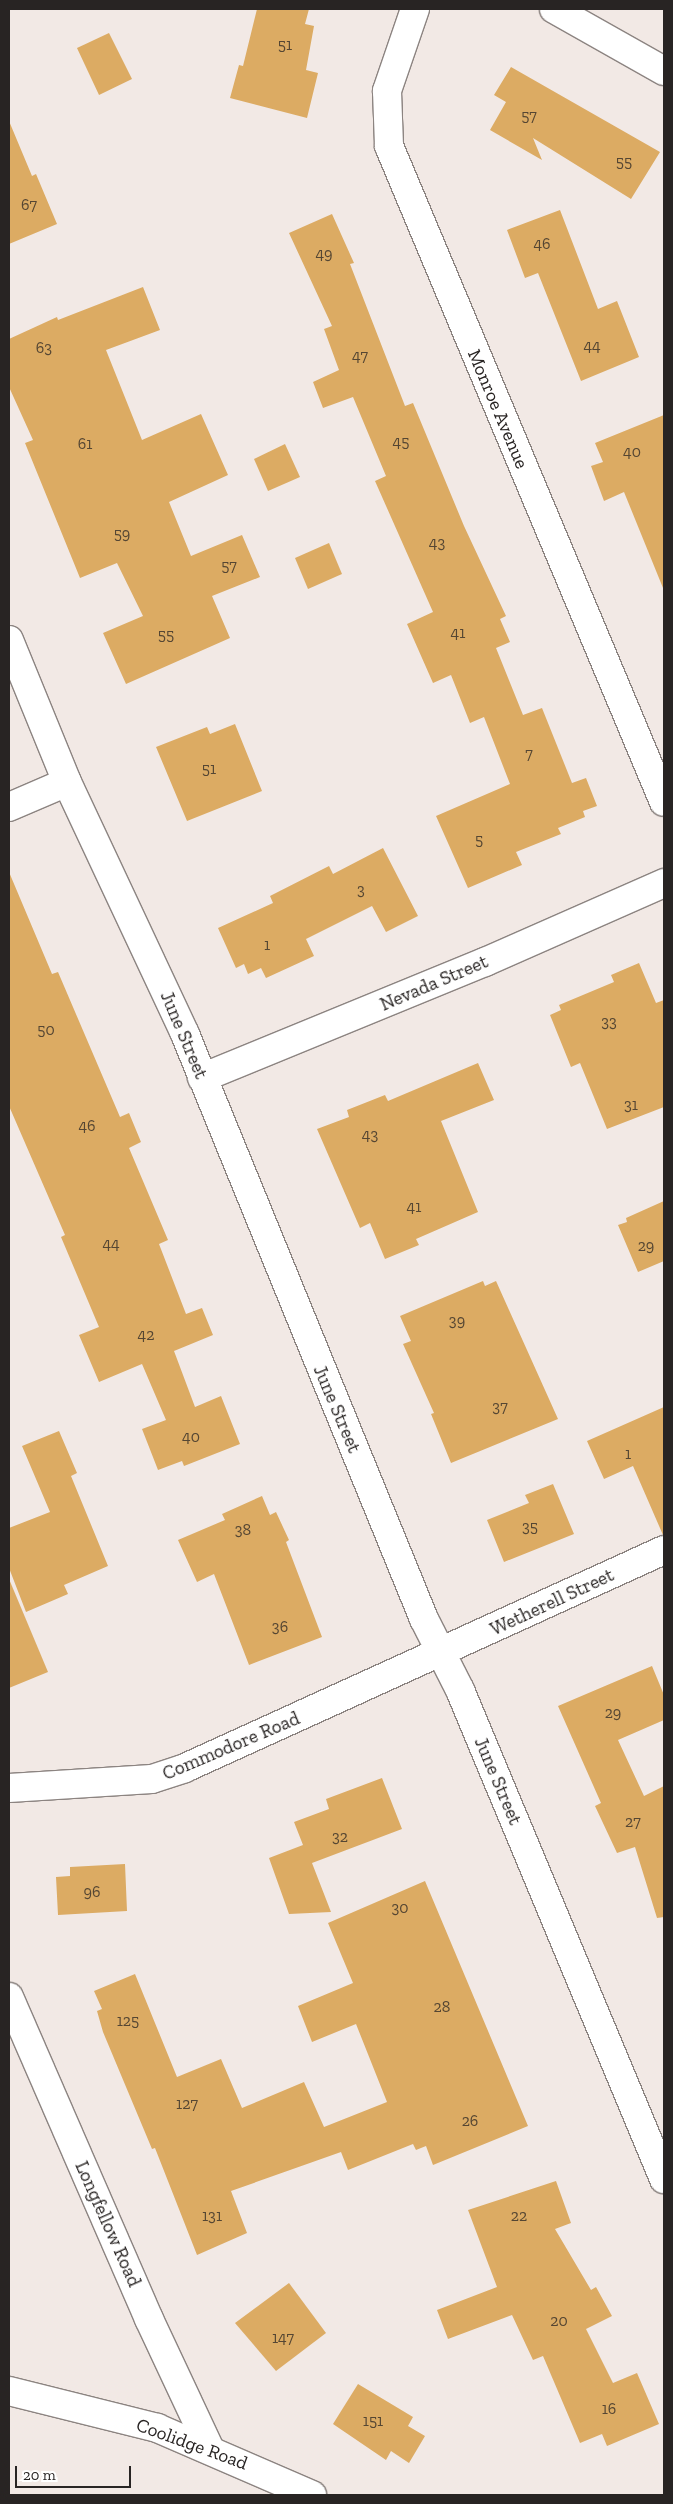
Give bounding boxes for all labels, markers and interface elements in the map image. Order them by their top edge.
house number: 51 [278,35,292,55]
house number: 57 [521,106,537,126]
house number: 55 [616,152,632,172]
house number: 67 [21,195,37,215]
house number: 46 [533,234,551,254]
house number: 49 [315,244,333,264]
house number: 44 [583,336,601,356]
house number: 63 [36,338,52,358]
house number: 47 [352,346,368,366]
street label: Monroe Avenue [462,346,534,472]
house number: 45 [393,432,409,452]
house number: 61 [78,434,92,454]
house number: 40 [623,442,641,462]
house number: 59 [114,524,130,544]
house number: 43 [429,533,445,553]
house number: 57 [221,556,237,576]
house number: 41 [451,623,465,643]
house number: 55 [158,625,174,645]
house number: 7 [525,744,533,764]
house number: 51 [202,759,216,779]
house number: 5 [475,830,483,850]
house number: 3 [357,880,365,900]
house number: 1 [264,935,270,955]
street label: Nevada Street [377,950,491,1016]
street label: June Street [155,988,213,1082]
house number: 33 [601,1012,617,1032]
house number: 50 [37,1020,55,1040]
house number: 31 [624,1095,638,1115]
house number: 46 [78,1116,96,1136]
house number: 43 [362,1125,378,1145]
house number: 41 [407,1197,421,1217]
house number: 44 [102,1234,120,1254]
house number: 29 [638,1236,654,1256]
house number: 39 [449,1311,465,1331]
house number: 42 [138,1325,154,1345]
street label: June Street [308,1362,366,1456]
house number: 37 [492,1397,508,1417]
house number: 40 [182,1427,200,1447]
house number: 1 [625,1444,631,1464]
house number: 35 [522,1517,538,1537]
house number: 38 [235,1520,251,1540]
street label: Wetherell Street [487,1563,617,1641]
house number: 36 [272,1617,288,1637]
house number: 29 [605,1703,621,1723]
street label: Commodore Road [159,1707,303,1785]
street label: June Street [469,1734,527,1828]
house number: 27 [625,1812,641,1832]
house number: 32 [332,1827,348,1847]
house number: 96 [84,1882,100,1902]
house number: 30 [391,1898,409,1918]
house number: 28 [434,1997,450,2017]
house number: 125 [117,2011,139,2031]
house number: 127 [176,2094,198,2114]
house number: 26 [462,2111,478,2131]
street label: Longfellow Road [70,2157,146,2291]
house number: 131 [202,2206,222,2226]
house number: 22 [511,2206,527,2226]
house number: 20 [550,2311,568,2331]
house number: 147 [272,2328,294,2348]
house number: 16 [602,2399,616,2419]
house number: 151 [363,2411,383,2431]
street label: Coolidge Road [133,2413,251,2475]
scale bar [18,2456,134,2488]
text: 20 m [23,2466,56,2484]

